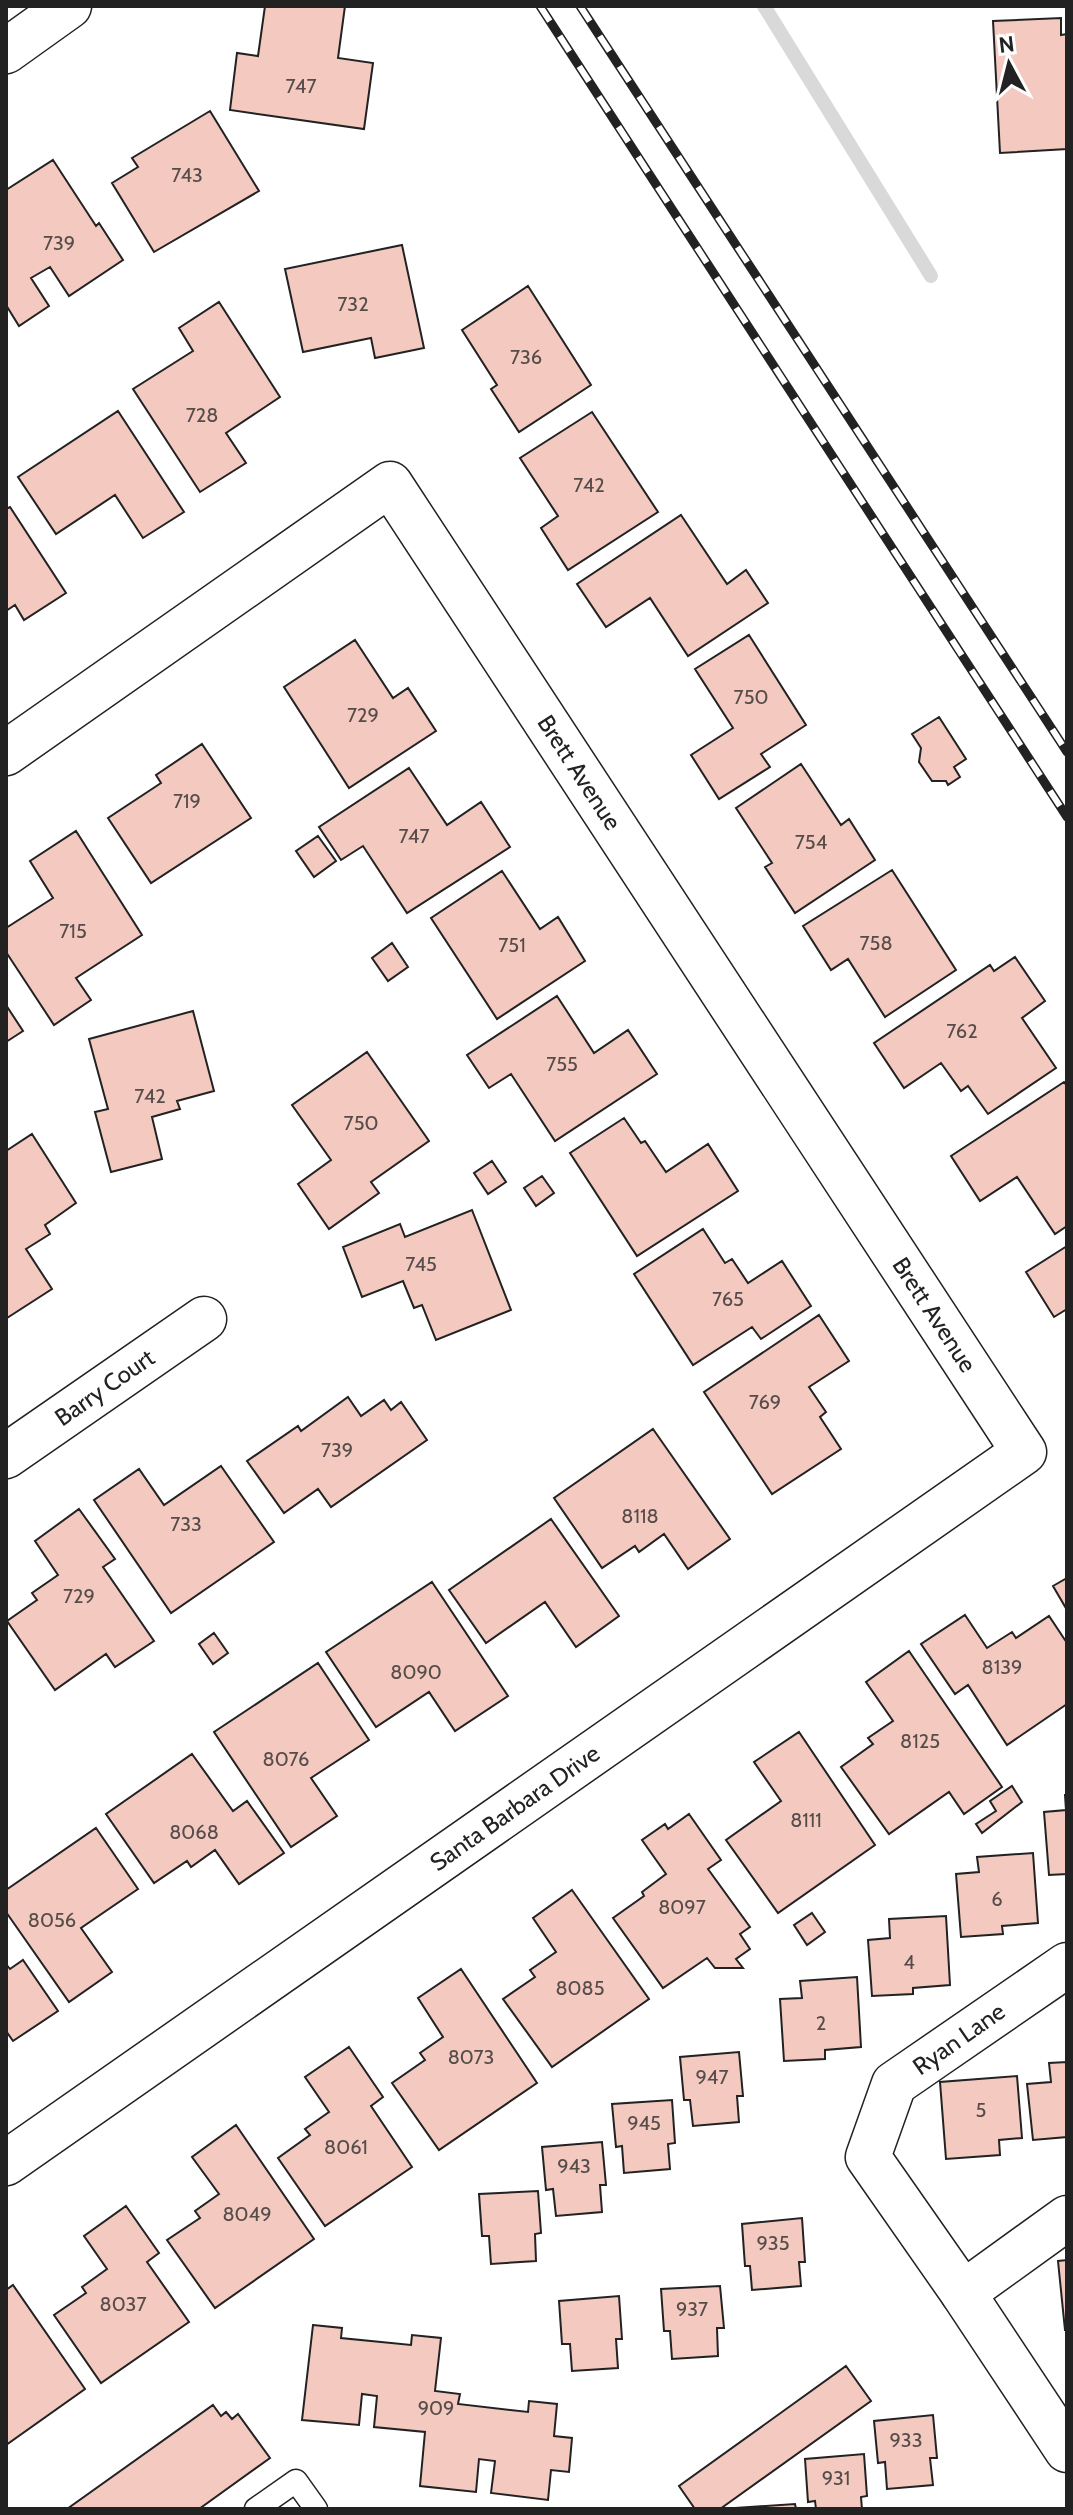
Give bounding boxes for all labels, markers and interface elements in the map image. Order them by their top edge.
north arrow [969,24,1049,104]
text: N [997,30,1016,59]
house number: 747 [286,74,316,98]
house number: 743 [171,163,203,187]
house number: 739 [43,231,75,255]
house number: 732 [337,292,369,316]
house number: 736 [510,345,542,369]
house number: 728 [186,403,218,427]
house number: 742 [573,473,605,497]
house number: 750 [734,685,768,709]
house number: 729 [347,703,379,727]
street label: Brett Avenue [531,710,628,835]
house number: 719 [173,789,201,813]
house number: 747 [399,824,429,848]
house number: 754 [795,830,828,854]
house number: 715 [59,919,87,943]
house number: 758 [860,931,893,955]
house number: 751 [498,933,526,957]
house number: 762 [946,1019,978,1043]
house number: 755 [546,1052,578,1076]
house number: 742 [134,1084,166,1108]
house number: 750 [344,1111,378,1135]
house number: 745 [405,1252,437,1276]
street label: Brett Avenue [886,1252,983,1377]
house number: 765 [712,1287,744,1311]
street label: Barry Court [49,1343,160,1432]
house number: 769 [749,1390,781,1414]
house number: 739 [321,1438,353,1462]
house number: 8118 [621,1504,659,1528]
house number: 733 [170,1512,202,1536]
house number: 729 [63,1584,95,1608]
house number: 8139 [982,1655,1022,1679]
house number: 8090 [390,1660,442,1684]
house number: 8125 [900,1729,940,1753]
street label: Santa Barbara Drive [424,1738,605,1877]
house number: 8076 [263,1747,309,1771]
house number: 8111 [790,1808,822,1832]
house number: 8068 [169,1820,219,1844]
house number: 6 [991,1887,1003,1911]
house number: 8097 [658,1895,706,1919]
house number: 8056 [28,1908,76,1932]
house number: 4 [903,1950,915,1974]
house number: 8085 [555,1976,605,2000]
street label: Ryan Lane [907,1996,1010,2081]
house number: 2 [816,2011,826,2035]
house number: 8073 [448,2045,494,2069]
house number: 947 [696,2065,728,2089]
house number: 5 [976,2098,986,2122]
house number: 945 [627,2111,661,2135]
house number: 8061 [324,2135,368,2159]
house number: 943 [557,2154,591,2178]
house number: 8049 [223,2202,272,2226]
house number: 935 [757,2231,790,2255]
house number: 8037 [100,2292,146,2316]
house number: 937 [676,2297,708,2321]
house number: 909 [418,2396,454,2420]
house number: 933 [890,2428,923,2452]
house number: 931 [822,2466,850,2490]

